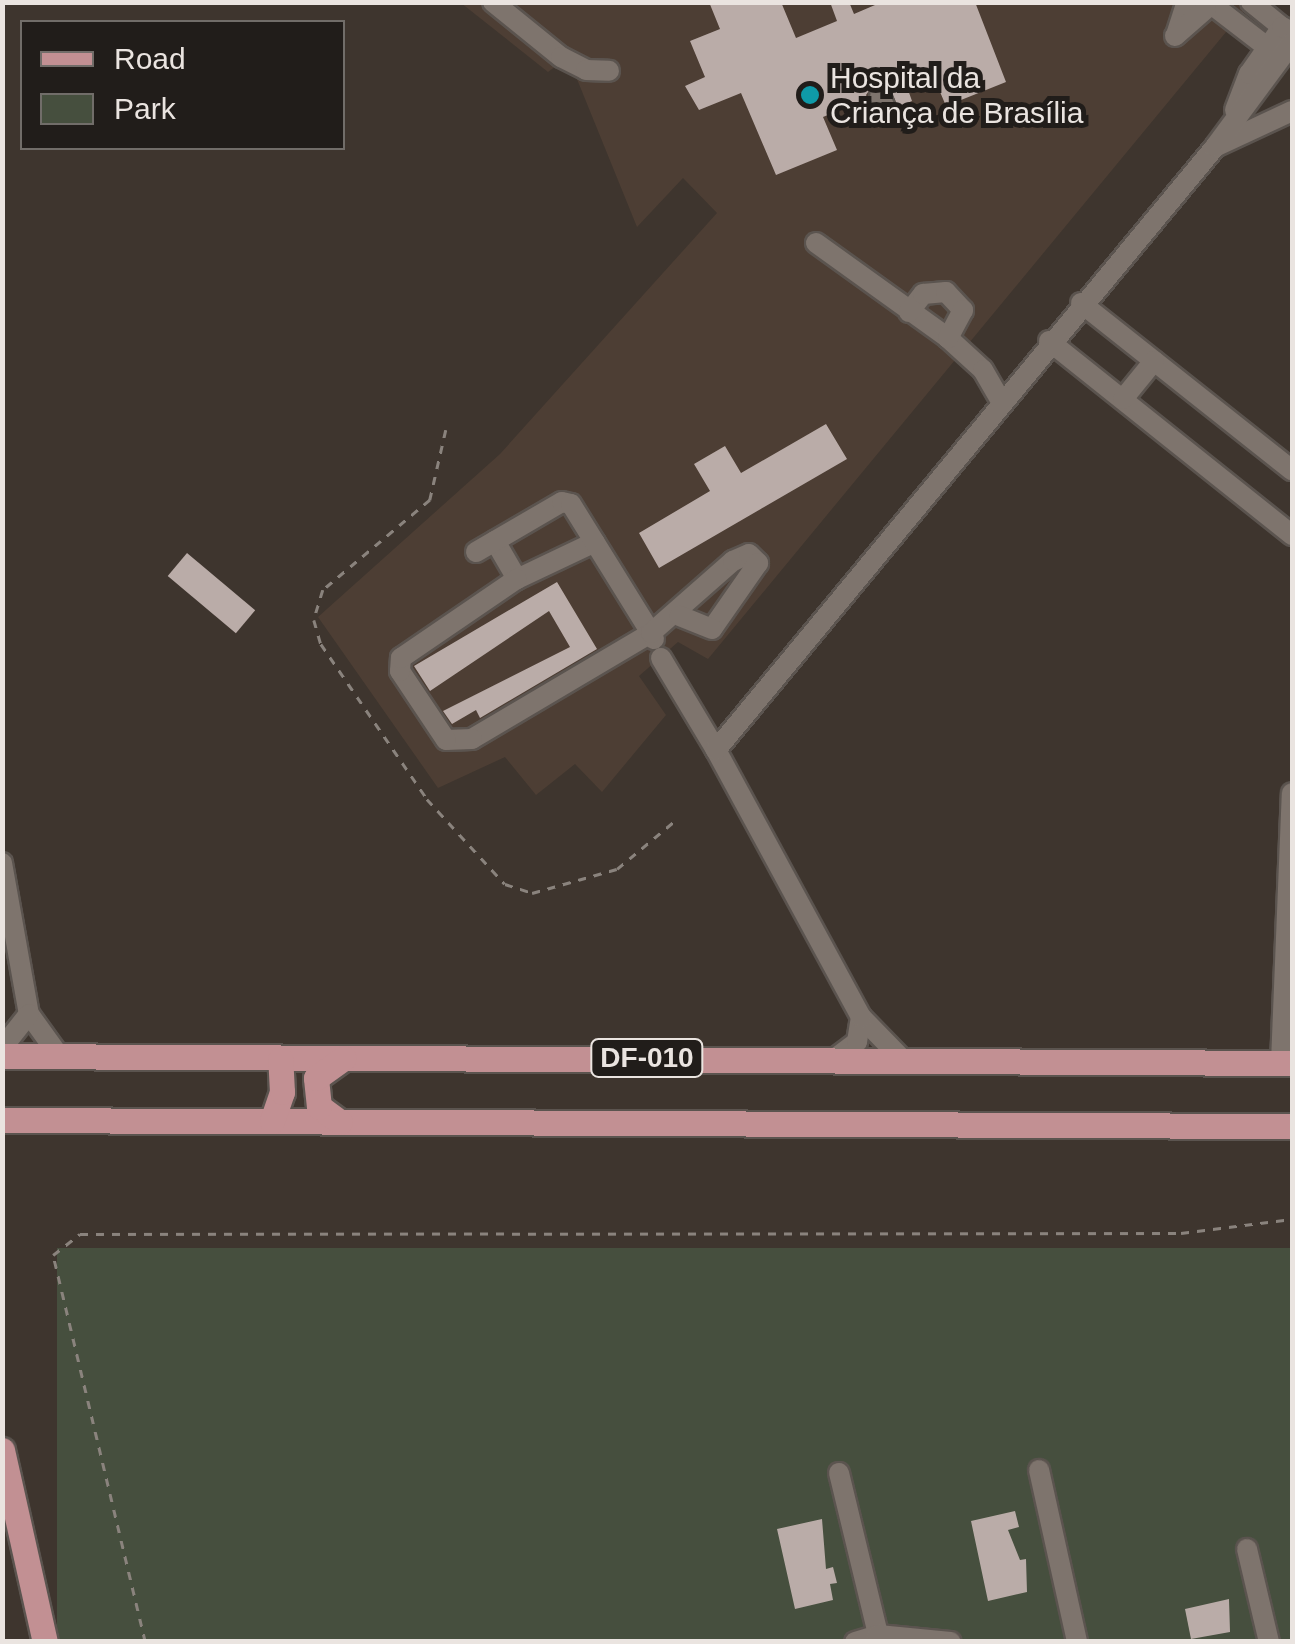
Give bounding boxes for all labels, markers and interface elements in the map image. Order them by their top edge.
legend [20,20,345,150]
text: Road [114,42,186,75]
place label: Hospital da Criança de Brasília [830,60,1083,130]
marker: Hospital da Criança de Brasília [799,84,821,106]
text: Park [114,92,176,125]
road number: DF-010 [590,1035,704,1081]

